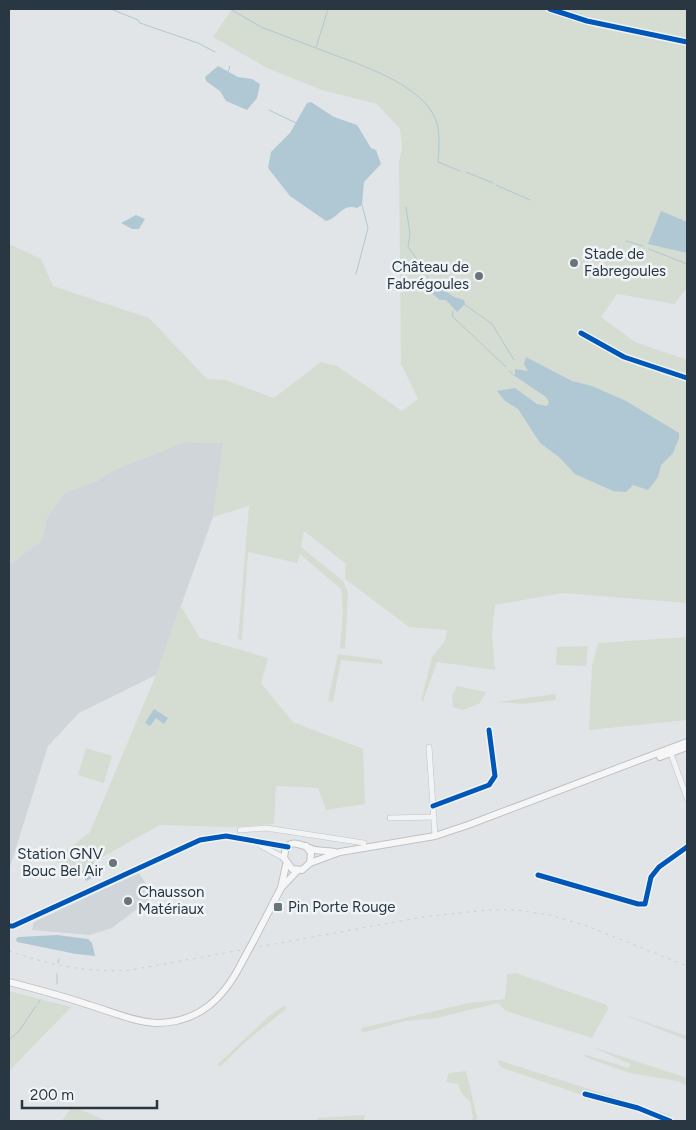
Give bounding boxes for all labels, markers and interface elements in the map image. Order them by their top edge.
place label: Stade de Fabregoules [584,245,666,280]
marker: Stade de Fabregoules [568,257,580,269]
place label: Château de Fabrégoules [387,258,469,293]
marker: Château de Fabrégoules [473,270,485,282]
place label: Station GNV Bouc Bel Air [17,845,104,880]
marker: Station GNV Bouc Bel Air [107,857,119,869]
place label: Chausson Matériaux [138,883,204,918]
marker: Chausson Matériaux [122,895,134,907]
place label: Pin Porte Rouge [288,898,396,916]
marker: Pin Porte Rouge [272,901,284,913]
scale bar [22,1078,158,1110]
text: 200 m [30,1086,74,1104]

